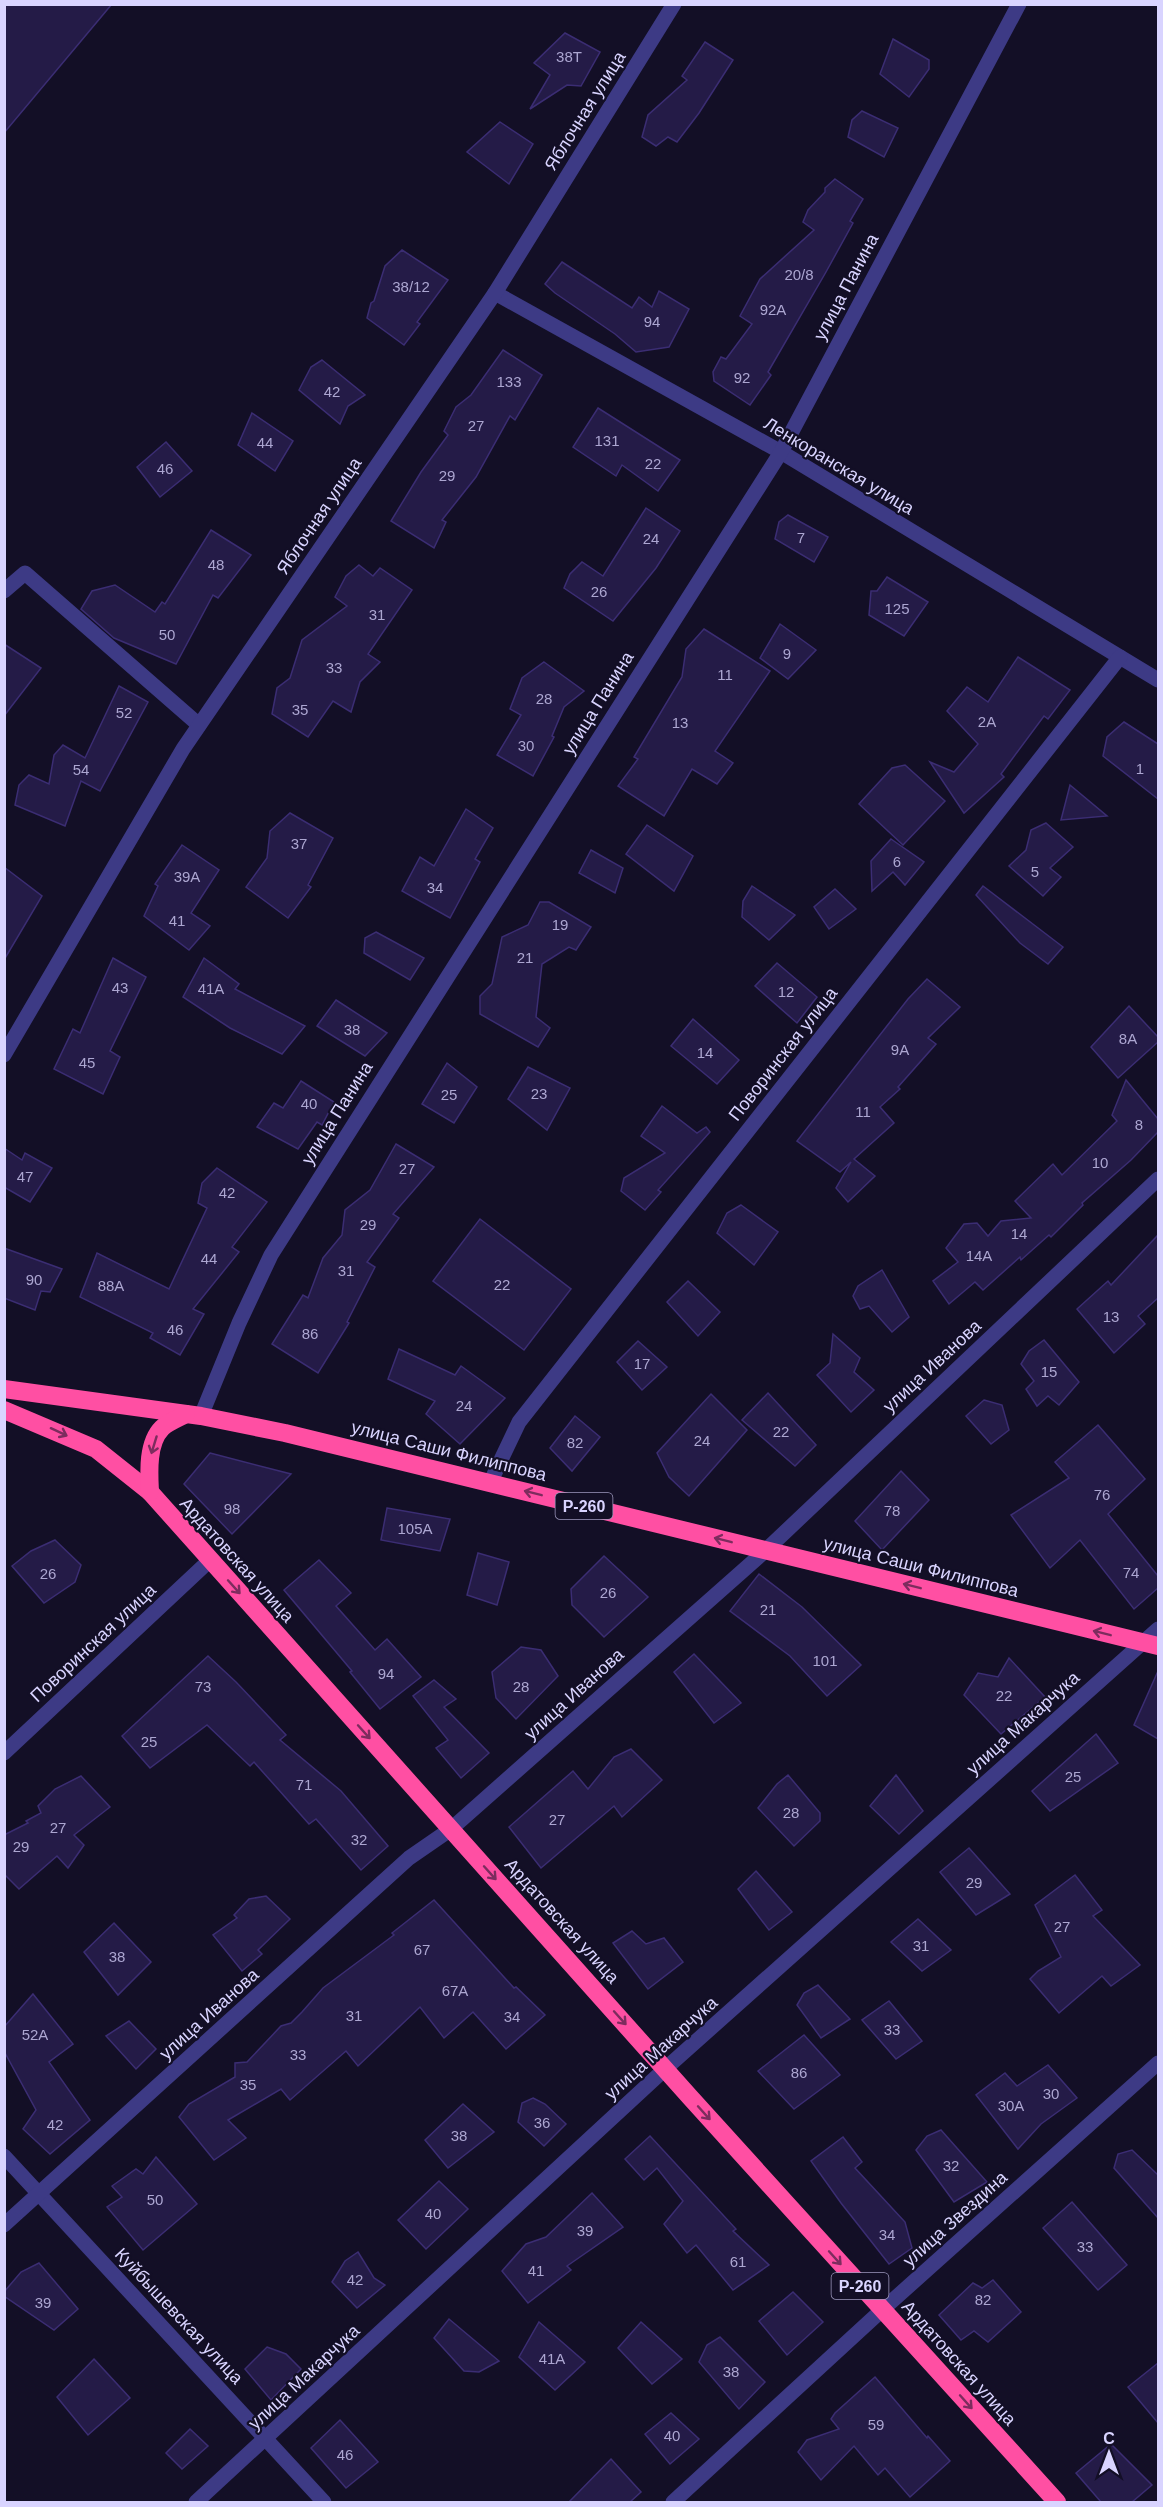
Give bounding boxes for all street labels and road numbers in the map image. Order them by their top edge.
street label: Яблочная улица [540,47,630,174]
street label: улица Панина [810,230,883,344]
street label: Ленкоранская улица [760,413,918,519]
street label: Яблочная улица [273,453,366,578]
street label: улица Панина [558,647,638,758]
street label: Поворинская улица [725,983,842,1125]
street label: улица Панина [297,1057,377,1168]
street label: улица Иванова [879,1315,986,1416]
street label: улица Саши Филиппова [349,1417,550,1485]
road number: Р-260 [556,1493,612,1519]
street label: Ардатовская улица [176,1494,299,1627]
street label: улица Саши Филиппова [821,1533,1022,1601]
street label: Поворинская улица [26,1579,160,1706]
street label: улица Иванова [520,1644,628,1744]
street label: улица Макарчука [963,1667,1084,1779]
street label: Ардатовская улица [501,1855,624,1988]
street label: улица Иванова [155,1964,263,2064]
street label: улица Макарчука [601,1992,722,2104]
street label: улица Звездина [899,2167,1012,2271]
street label: Куйбышевская улица [111,2244,248,2389]
road number: Р-260 [832,2273,888,2299]
street label: Ардатовская улица [898,2297,1021,2430]
street label: улица Макарчука [244,2320,364,2434]

